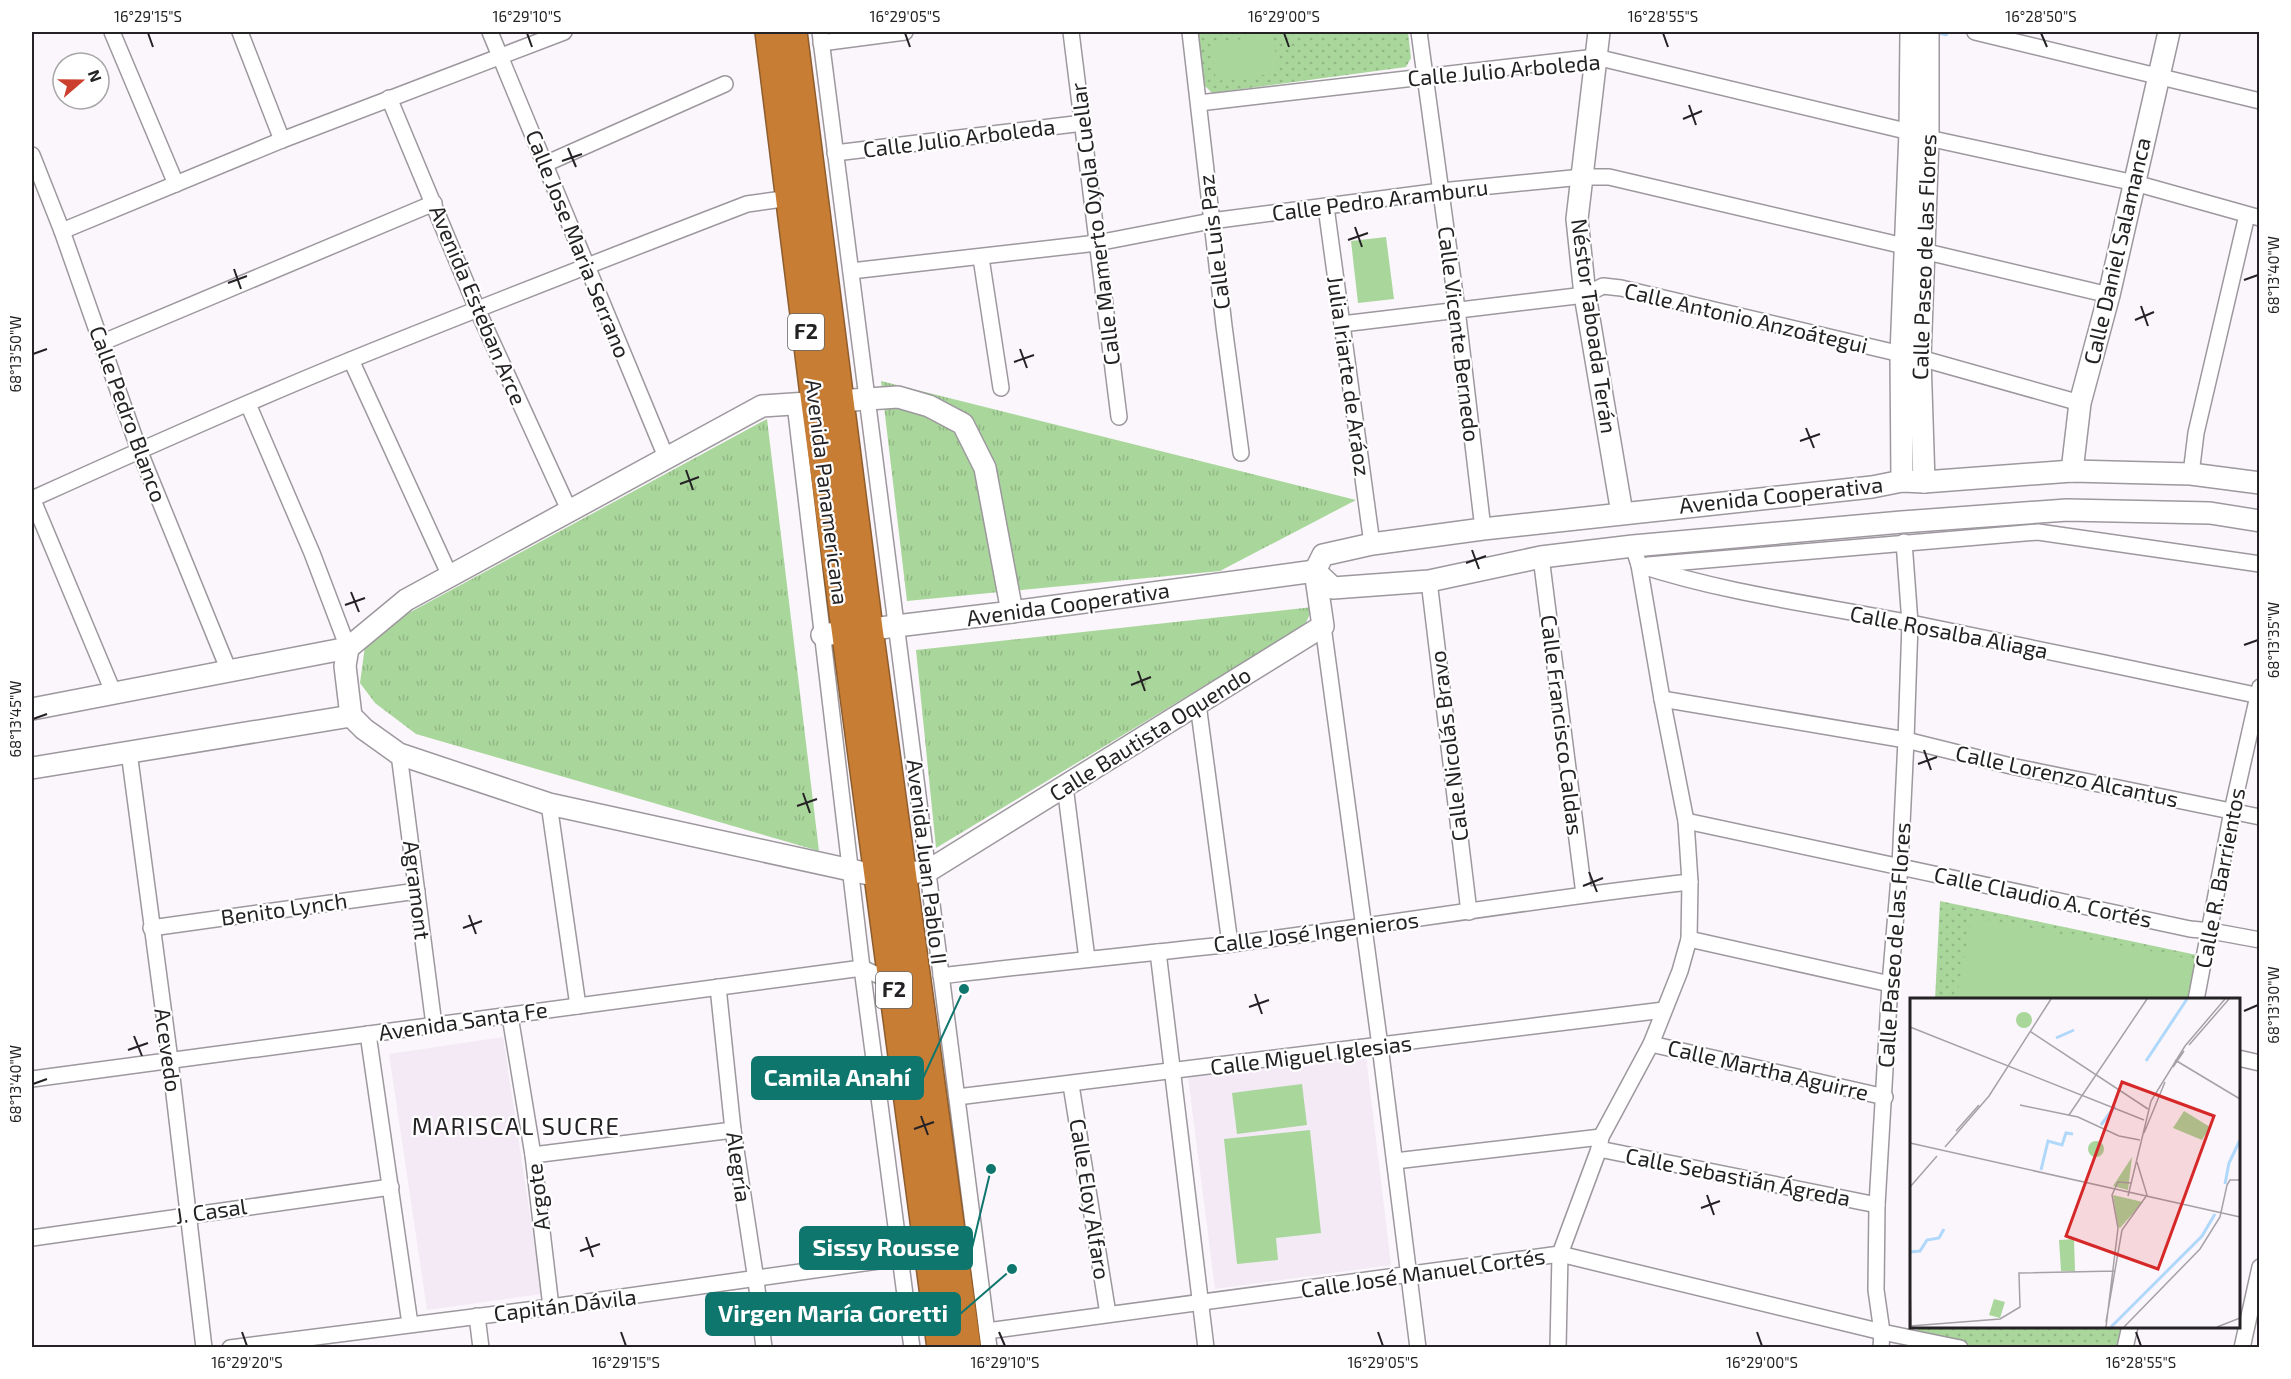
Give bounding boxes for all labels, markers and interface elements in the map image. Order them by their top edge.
text: 16°29'15"S [114,7,182,25]
text: 16°29'10"S [493,7,561,25]
text: 16°29'05"S [870,7,940,25]
text: 16°29'00"S [1248,7,1320,25]
text: 16°28'55"S [1628,7,1698,25]
text: 16°28'50"S [2005,7,2077,25]
street label: Calle Julio Arboleda [1406,48,1601,90]
north arrow [51,51,111,111]
text: N [85,67,106,84]
street label: Calle Mamerto Oyola Cuellar [1064,81,1124,367]
street label: Calle Julio Arboleda [861,112,1056,162]
street label: Calle Jose Maria Serrano [521,126,637,361]
street label: Calle Paseo de las Flores [1906,133,1940,380]
street label: Calle Daniel Salamanca [2077,135,2155,367]
street label: Calle Luis Paz [1192,173,1234,311]
street label: Calle Pedro Aramburu [1270,173,1489,225]
street label: Avenida Esteban Arce [425,201,533,408]
street label: Néstor Taboada Terán [1567,217,1623,435]
street label: Calle Vicente Bernedo [1434,225,1486,443]
text: 68°13'40"W [2264,236,2282,314]
street label: Julia Iriarte de Aráoz [1323,274,1377,478]
street label: Calle Antonio Anzoátegui [1622,276,1870,358]
road number: F2 [788,314,824,350]
text: 68°13'50"W [6,315,24,393]
street label: Calle Pedro Blanco [85,322,173,505]
street label: Avenida Panamericana [801,377,855,606]
street label: Avenida Cooperativa [1678,470,1884,518]
street label: Avenida Cooperativa [965,576,1171,630]
street label: Calle Rosalba Aliaga [1848,599,2050,663]
text: 68°13'35"W [2264,602,2282,678]
street label: Calle Francisco Caldas [1537,613,1589,837]
street label: Calle Nicolás Bravo [1423,649,1473,843]
street label: Calle Bautista Oquendo [1044,661,1255,806]
text: 68°13'45"W [6,680,24,758]
street label: Calle Lorenzo Alcantus [1953,739,2181,811]
street label: Avenida Juan Pablo II [902,758,953,966]
street label: Calle R. Barrientos [2189,785,2249,970]
street label: Calle Paseo de las Flores [1871,821,1915,1069]
street label: Agramont [399,839,437,941]
street label: Calle Claudio A. Cortés [1932,860,2154,932]
street label: Benito Lynch [219,886,349,930]
street label: Calle José Ingenieros [1212,906,1420,957]
text: 68°13'30"W [2264,966,2282,1044]
road number: F2 [876,972,912,1008]
street label: Avenida Santa Fe [377,995,549,1045]
inset map [1910,998,2240,1328]
street label: Acevedo [150,1006,188,1093]
street label: Calle Miguel Iglesias [1209,1029,1413,1079]
street label: Calle Martha Aguirre [1665,1033,1871,1105]
text: 68°13'40"W [6,1045,24,1123]
callout: Camila Anahí [752,1057,923,1099]
text: Camila Anahí [764,1062,912,1091]
district label: MARISCAL SUCRE [412,1111,620,1140]
street label: Calle Eloy Alfaro [1065,1116,1117,1281]
street label: Alegría [722,1130,758,1204]
street label: Calle Sebastián Ágreda [1624,1141,1853,1211]
street label: Argote [520,1162,554,1232]
street label: J. Casal [173,1192,249,1228]
callout: Sissy Rousse [800,1227,972,1269]
text: Sissy Rousse [812,1232,960,1261]
street label: Calle José Manuel Cortés [1299,1242,1547,1302]
street label: Capitán Dávila [492,1282,638,1326]
callout: Virgen María Goretti [706,1293,960,1335]
text: Virgen María Goretti [718,1298,948,1327]
text: 16°29'20"S [211,1353,283,1371]
text: 16°29'15"S [592,1353,660,1371]
text: 16°29'10"S [971,1353,1039,1371]
text: 16°29'05"S [1348,1353,1418,1371]
text: 16°29'00"S [1726,1353,1798,1371]
text: 16°28'55"S [2106,1353,2176,1371]

